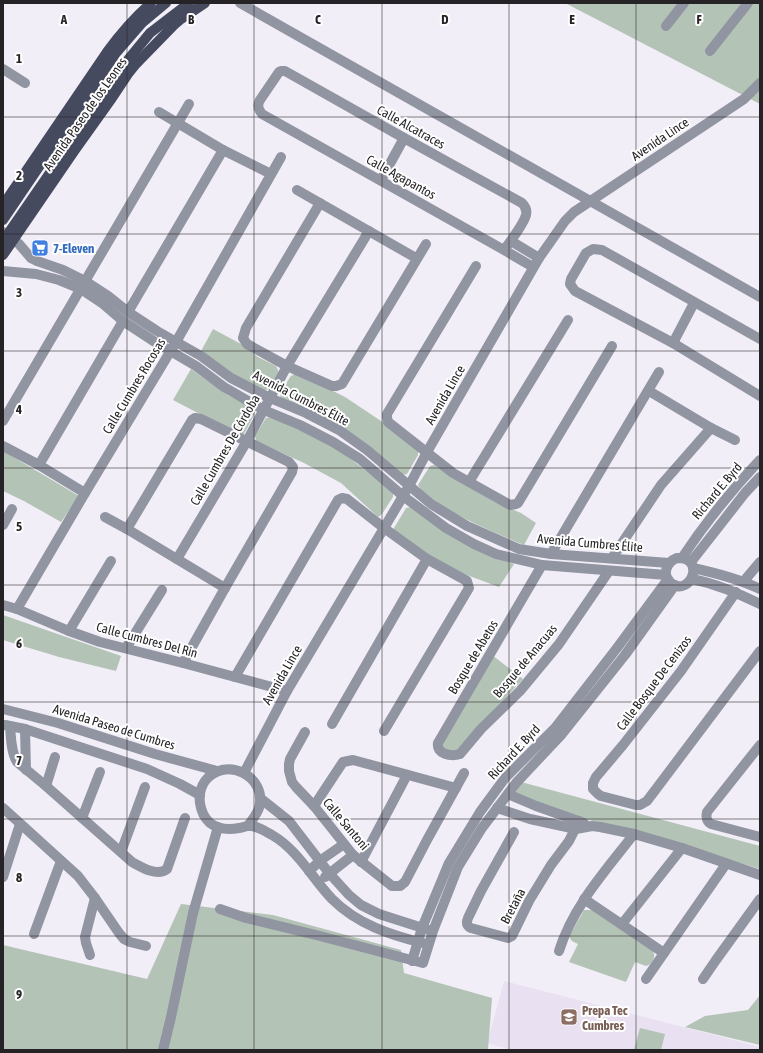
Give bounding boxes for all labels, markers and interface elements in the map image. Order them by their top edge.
text: A [60,12,68,27]
text: B [188,12,195,27]
text: C [315,12,321,27]
text: D [441,12,449,27]
text: E [569,12,575,27]
text: F [696,12,702,27]
text: 1 [16,51,22,66]
street label: Avenida Paseo de los Leones [40,54,130,173]
street label: Calle Alcatraces [374,102,448,152]
street label: Avenida Lince [629,114,692,164]
street label: Calle Agapantos [364,152,439,202]
text: 2 [16,168,22,183]
supermarket icon: 7-Eleven [30,238,50,258]
place label: 7-Eleven [53,241,94,256]
text: 3 [16,285,22,300]
street label: Calle Cumbres Rocosas [100,335,169,437]
street label: Avenida Lince [422,363,468,427]
street label: Avenida Cumbres Élite [250,367,352,429]
street label: Calle Cumbres De Córdoba [187,392,263,508]
text: 4 [15,402,22,417]
street label: Richard E. Byrd [689,460,745,522]
text: 5 [16,519,22,534]
street label: Avenida Cumbres Élite [537,531,644,555]
street label: Bosque de Abetos [445,617,501,697]
street label: Calle Cumbres Del Rin [95,619,199,661]
street label: Bosque de Anacuas [490,621,560,701]
street label: Calle Bosque De Cenizos [614,632,695,733]
text: 6 [16,636,22,651]
street label: Avenida Lince [259,643,305,707]
street label: Avenida Paseo de Cumbres [51,701,177,753]
street label: Richard E. Byrd [485,721,543,783]
text: 7 [16,753,22,768]
street label: Calle Santoni [320,795,372,853]
text: 8 [16,870,22,885]
street label: Bretaña [497,886,529,926]
text: 9 [16,987,22,1002]
place label: Prepa Tec Cumbres [582,1003,628,1033]
school or university icon: Prepa Tec Cumbres [559,1007,579,1027]

